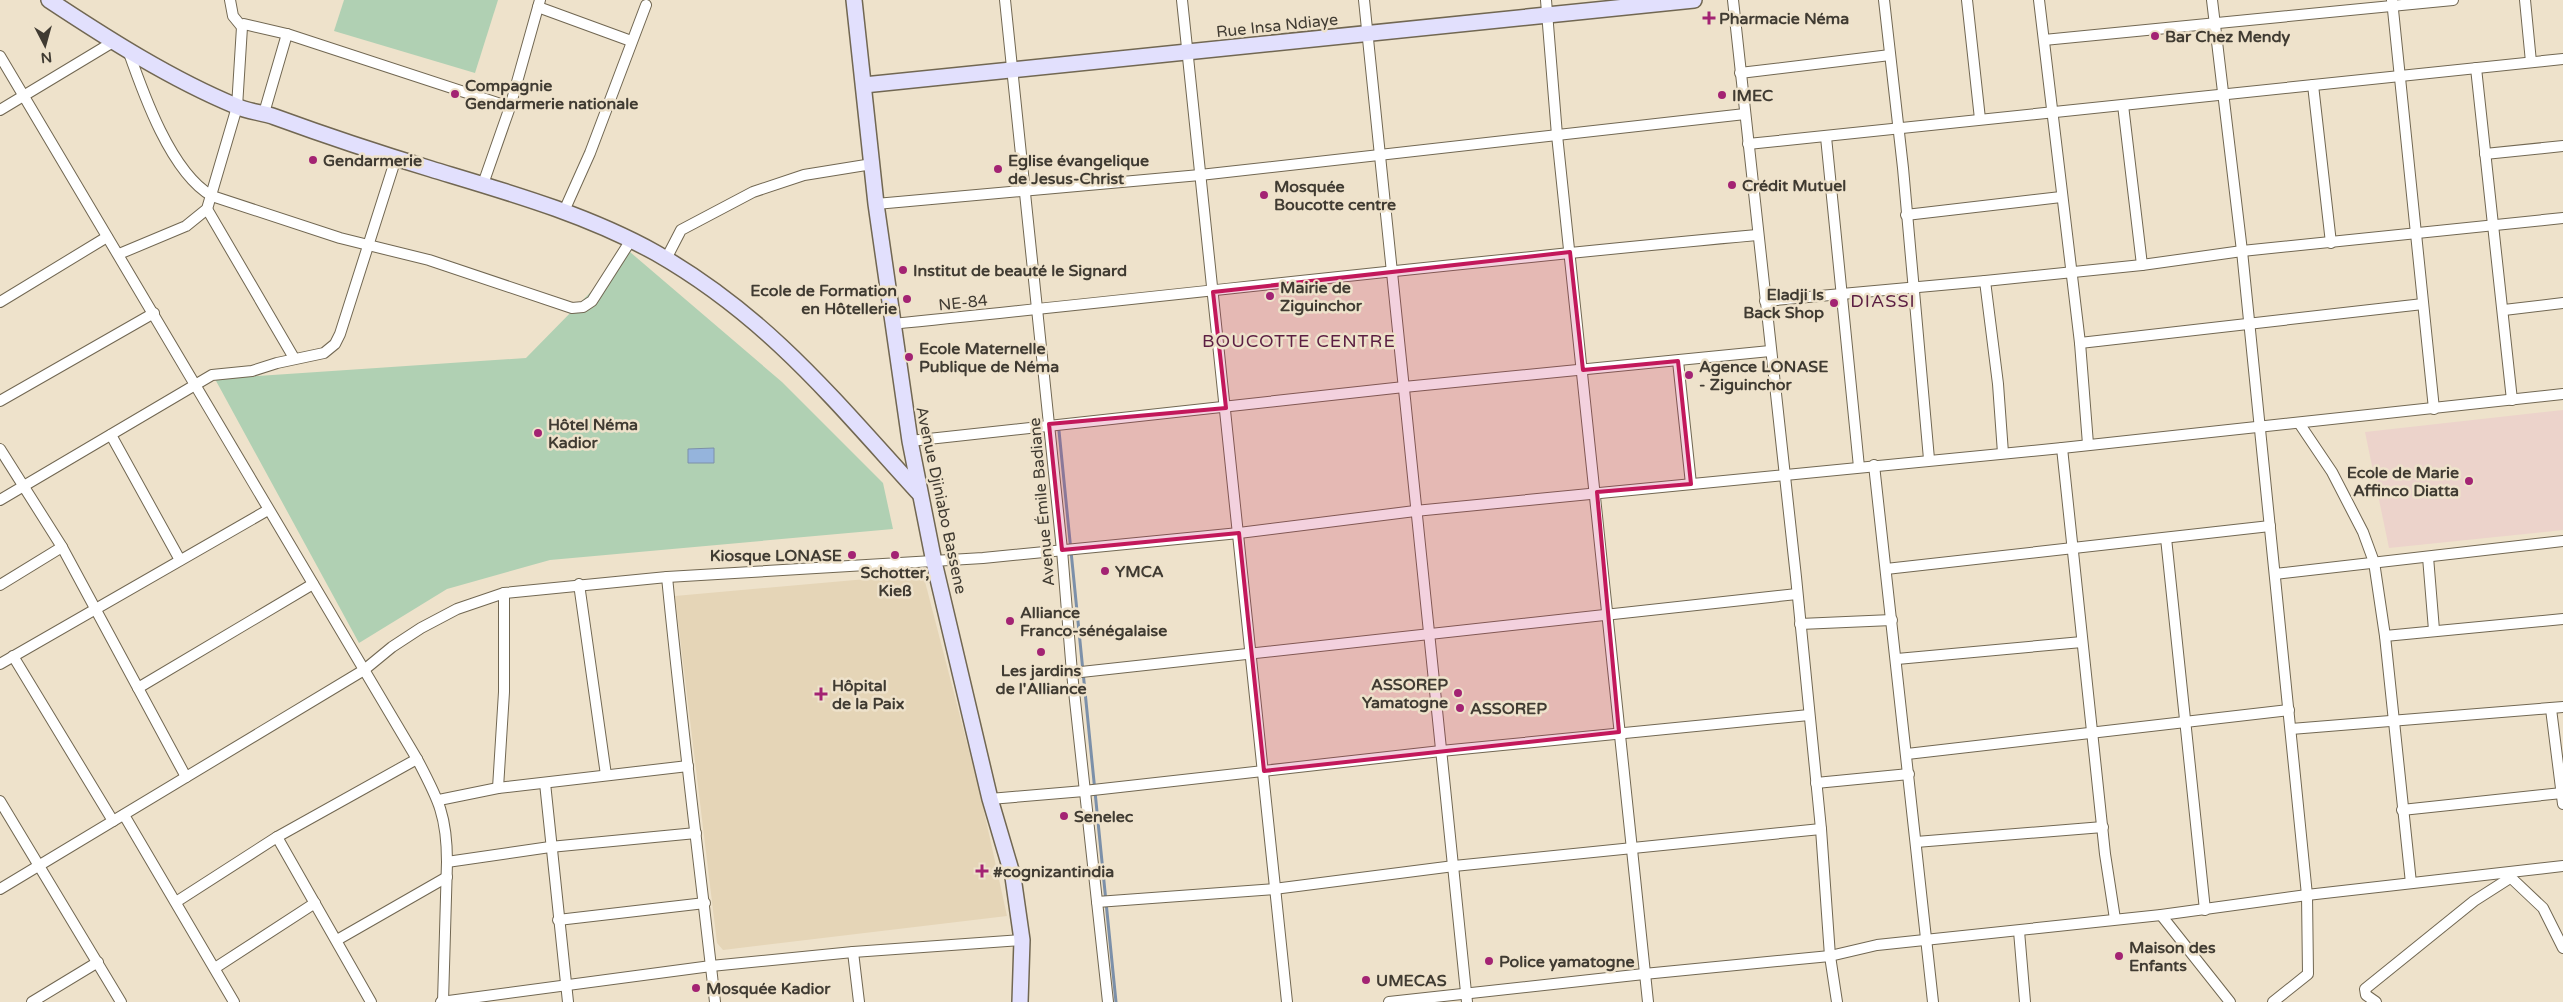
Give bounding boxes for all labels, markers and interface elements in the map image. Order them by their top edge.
place label: Pharmacie Néma [1719,9,1849,29]
street label: Rue Insa Ndiaye [1215,10,1339,42]
marker: Pharmacie Néma [1703,12,1715,24]
north arrow [20,20,70,70]
place label: Bar Chez Mendy [2165,27,2291,47]
marker: Bar Chez Mendy [2149,30,2161,42]
text: N [40,48,53,66]
place label: Compagnie Gendarmerie nationale [465,76,638,114]
place label: IMEC [1732,86,1773,106]
marker: Compagnie Gendarmerie nationale [449,88,461,100]
marker: IMEC [1716,89,1728,101]
place label: Gendarmerie [323,151,422,171]
place label: Eglise évangelique de Jesus-Christ [1008,151,1149,189]
marker: Gendarmerie [307,154,319,166]
marker: Eglise évangelique de Jesus-Christ [992,163,1004,175]
place label: Crédit Mutuel [1742,176,1846,196]
place label: Mosquée Boucotte centre [1274,177,1396,215]
marker: Crédit Mutuel [1726,179,1738,191]
marker: Mosquée Boucotte centre [1258,189,1270,201]
place label: Institut de beauté le Signard [913,261,1127,281]
marker: Institut de beauté le Signard [897,264,909,276]
place label: Mairie de Ziguinchor [1280,278,1363,316]
place label: Ecole de Formation en Hôtellerie [750,281,897,319]
place label: Eladji Is Back Shop [1743,285,1824,323]
street label: NE-84 [937,290,989,316]
marker: Mairie de Ziguinchor [1264,290,1276,302]
district label: DIASSI [1850,290,1916,312]
marker: Ecole de Formation en Hôtellerie [901,293,913,305]
marker: Eladji Is Back Shop [1828,297,1840,309]
district label: BOUCOTTE CENTRE [1202,330,1396,352]
place label: Ecole Maternelle Publique de Néma [919,339,1059,377]
marker: Ecole Maternelle Publique de Néma [903,351,915,363]
place label: Agence LONASE - Ziguinchor [1699,357,1828,395]
marker: Agence LONASE - Ziguinchor [1683,369,1695,381]
street label: Avenue Djiniabo Bassene [911,405,971,596]
place label: Hôtel Néma Kadior [548,415,638,453]
street label: Avenue Émile Badiane [1025,417,1059,587]
marker: Hôtel Néma Kadior [532,427,544,439]
place label: Ecole de Marie Affinco Diatta [2347,463,2459,501]
marker: Ecole de Marie Affinco Diatta [2463,475,2475,487]
place label: Kiosque LONASE [710,546,842,566]
marker: Kiosque LONASE [846,549,858,561]
marker: Schotter, Kieß [889,549,901,561]
place label: YMCA [1115,562,1164,582]
place label: Schotter, Kieß [861,563,929,601]
marker: YMCA [1099,565,1111,577]
place label: Alliance Franco-sénégalaise [1020,603,1167,641]
marker: Alliance Franco-sénégalaise [1004,615,1016,627]
marker: Les jardins de l'Alliance [1035,646,1047,658]
place label: Les jardins de l'Alliance [996,661,1086,699]
place label: ASSOREP Yamatogne [1362,675,1448,713]
place label: Hôpital de la Paix [832,676,905,714]
marker: Hôpital de la Paix [814,687,828,701]
marker: ASSOREP Yamatogne [1452,687,1464,699]
place label: ASSOREP [1470,699,1547,719]
marker: ASSOREP [1454,702,1466,714]
place label: Senelec [1074,807,1134,827]
marker: Senelec [1058,810,1070,822]
place label: #cognizantindia [993,862,1114,882]
marker: #cognizantindia [975,864,989,878]
place label: Maison des Enfants [2129,938,2216,976]
marker: Maison des Enfants [2113,950,2125,962]
place label: Police yamatogne [1499,952,1635,972]
marker: Police yamatogne [1483,955,1495,967]
place label: UMECAS [1376,971,1447,991]
marker: UMECAS [1360,974,1372,986]
place label: Mosquée Kadior [706,979,831,999]
marker: Mosquée Kadior [690,982,702,994]

